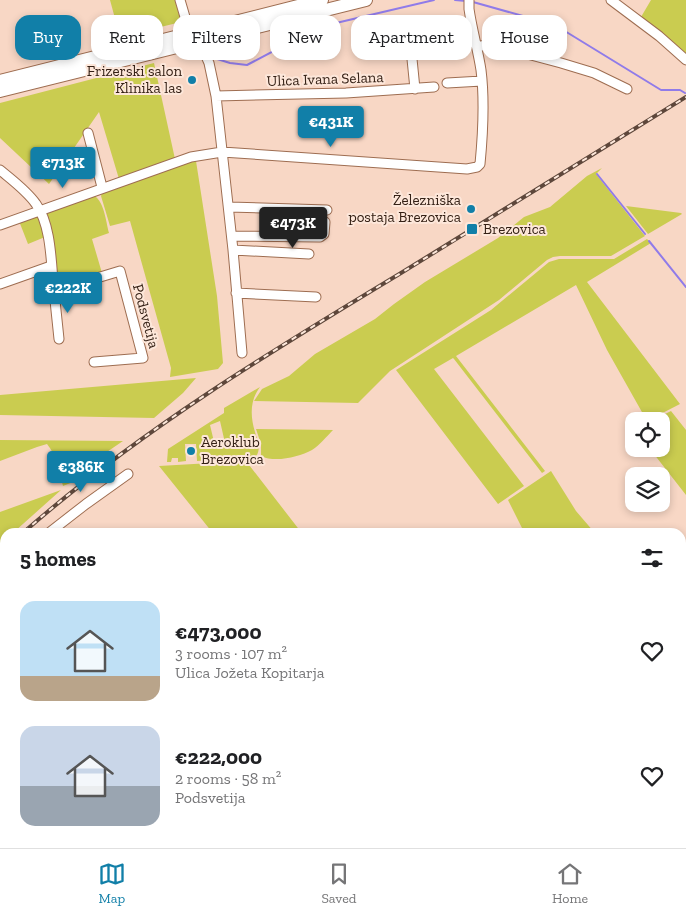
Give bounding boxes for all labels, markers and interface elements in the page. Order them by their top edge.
chip: Buy [15,15,81,60]
chip: Rent [91,15,163,60]
chip: Filters [173,15,260,60]
chip: New [270,15,341,60]
chip: Apartment [351,15,472,60]
chip: House [482,15,567,60]
place label: Frizerski salon Klinika las [87,62,182,97]
street label: Ulica Ivana Selana [266,68,384,90]
marker: Frizerski salon Klinika las [186,74,198,86]
pin: €431K [296,106,366,148]
text: €431K [309,112,353,131]
pin: €713K [28,146,98,189]
text: €713K [41,153,85,172]
place label: Železniška postaja Brezovica [348,191,461,226]
marker: Železniška postaja Brezovica [465,203,477,215]
pin: €473K [258,206,328,249]
text: €473K [270,213,316,232]
place label: Brezovica [483,220,546,238]
marker: Brezovica [465,222,479,236]
pin: €222K [33,272,103,314]
text: €222K [45,278,91,297]
street label: Podsvetija [129,282,163,350]
map controls [625,412,670,512]
button: locate [625,412,670,457]
place label: Aeroklub Brezovica [201,433,264,468]
marker: Aeroklub Brezovica [185,445,197,457]
pin: €386K [46,450,116,493]
text: €386K [58,457,104,476]
button: layers [625,467,670,512]
icon: filters [638,544,666,572]
text: 5 homes [20,546,96,571]
text: €473,000 [175,619,262,644]
icon: home [60,621,120,681]
icon: heart [638,637,666,665]
text: 3 rooms · 107 m² [175,644,287,663]
text: Ulica Jožeta Kopitarja [175,663,325,682]
text: €222,000 [175,744,262,769]
icon: home [60,746,120,806]
icon: heart [638,762,666,790]
text: 2 rooms · 58 m² [175,769,281,788]
text: Podsvetija [175,788,245,807]
tab: Map [98,860,126,907]
tab: Saved [321,860,356,907]
tab: Home [552,860,588,907]

